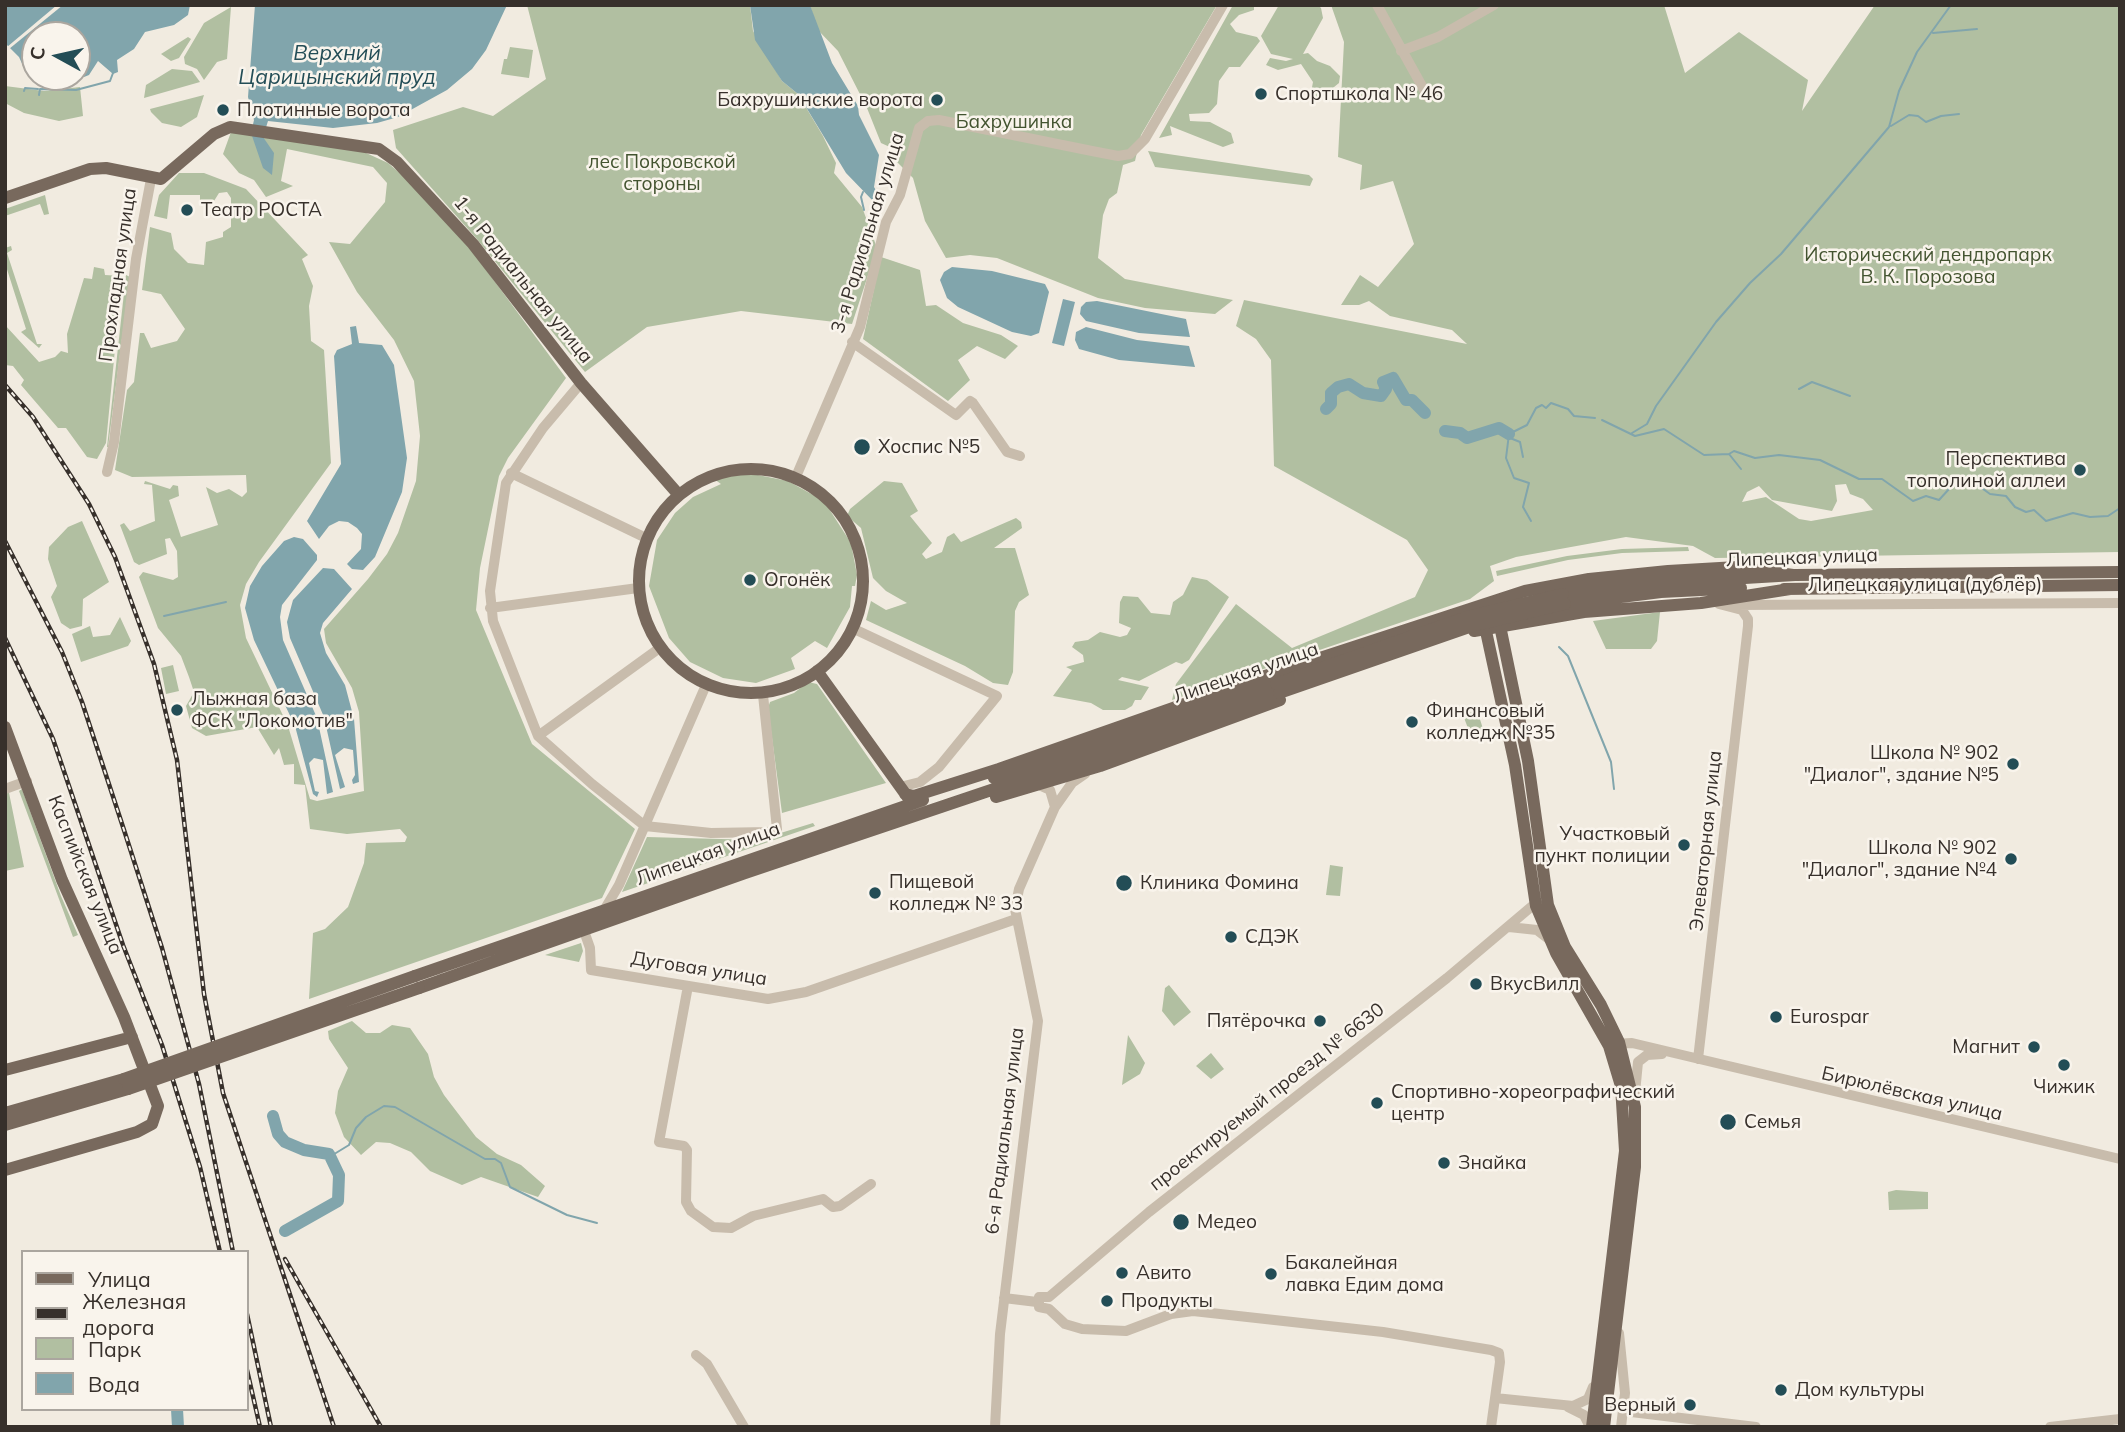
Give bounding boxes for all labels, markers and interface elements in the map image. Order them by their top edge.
north arrow [21,21,91,91]
water label: Верхний Царицынский пруд [238,41,436,91]
text: С [24,45,50,61]
place label: Спортшкола № 46 [1275,83,1443,105]
marker: Спортшкола № 46 [1253,86,1269,102]
place label: Бахрушинские ворота [717,89,923,111]
marker: Бахрушинские ворота [929,92,945,108]
place label: Плотинные ворота [237,99,411,121]
marker: Плотинные ворота [215,102,231,118]
park label: Бахрушинка [956,111,1072,133]
street label: 3-я Радиальная улица [827,130,909,336]
park label: лес Покровской стороны [588,151,736,195]
street label: Прохладная улица [95,187,141,363]
street label: 1-я Радиальная улица [449,192,597,368]
place label: Театр РОСТА [201,199,322,221]
marker: Театр РОСТА [179,202,195,218]
park label: Исторический дендропарк В. К. Порозова [1804,244,2052,288]
place label: Хоспис №5 [878,436,980,458]
marker: Хоспис №5 [852,437,872,457]
place label: Перспектива тополиной аллеи [1907,448,2066,492]
marker: Перспектива тополиной аллеи [2072,462,2088,478]
street label: Липецкая улица [1726,544,1878,572]
place label: Огонёк [764,569,830,591]
marker: Огонёк [742,572,758,588]
street label: Липецкая улица (дублёр) [1808,574,2042,596]
street label: Липецкая улица [1171,638,1321,708]
place label: Лыжная база ФСК "Локомотив" [191,688,353,732]
place label: Финансовый колледж №35 [1426,700,1555,744]
marker: Лыжная база ФСК "Локомотив" [169,702,185,718]
marker: Финансовый колледж №35 [1404,714,1420,730]
place label: Школа № 902 "Диалог", здание №5 [1804,742,1999,786]
street label: Элеваторная улица [1685,749,1727,933]
marker: Школа № 902 "Диалог", здание №5 [2005,756,2021,772]
street label: Каспийская улица [43,792,127,958]
street label: Липецкая улица [633,817,783,891]
place label: Участковый пункт полиции [1534,823,1670,867]
marker: Участковый пункт полиции [1676,837,1692,853]
place label: Школа № 902 "Диалог", здание №4 [1802,837,1997,881]
marker: Школа № 902 "Диалог", здание №4 [2003,851,2019,867]
place label: Пищевой колледж № 33 [889,871,1023,915]
place label: Клиника Фомина [1140,872,1299,894]
marker: Клиника Фомина [1114,873,1134,893]
marker: Пищевой колледж № 33 [867,885,883,901]
place label: СДЭК [1245,926,1299,948]
marker: СДЭК [1223,929,1239,945]
street label: Дуговая улица [629,947,769,991]
place label: ВкусВилл [1490,973,1579,995]
marker: ВкусВилл [1468,976,1484,992]
street label: проектируемый проезд № 6630 [1145,998,1389,1196]
place label: Eurospar [1790,1006,1869,1028]
marker: Eurospar [1768,1009,1784,1025]
place label: Пятёрочка [1207,1010,1306,1032]
marker: Пятёрочка [1312,1013,1328,1029]
street label: 6-я Радиальная улица [981,1026,1029,1236]
place label: Магнит [1952,1036,2020,1058]
marker: Магнит [2026,1039,2042,1055]
marker: Чижик [2056,1057,2072,1073]
street label: Бирюлёвская улица [1819,1062,2005,1126]
place label: Чижик [2033,1076,2095,1098]
place label: Спортивно-хореографический центр [1391,1081,1675,1125]
marker: Спортивно-хореографический центр [1369,1095,1385,1111]
place label: Семья [1744,1111,1801,1133]
marker: Семья [1718,1112,1738,1132]
place label: Знайка [1458,1152,1526,1174]
marker: Знайка [1436,1155,1452,1171]
place label: Медео [1197,1211,1257,1233]
marker: Медео [1171,1212,1191,1232]
legend [21,1250,248,1411]
place label: Бакалейная лавка Едим дома [1285,1252,1444,1296]
place label: Авито [1136,1262,1192,1284]
marker: Авито [1114,1265,1130,1281]
text: Улица [88,1266,151,1292]
marker: Бакалейная лавка Едим дома [1263,1266,1279,1282]
text: Железная дорога [82,1288,186,1340]
place label: Продукты [1121,1290,1213,1312]
marker: Продукты [1099,1293,1115,1309]
text: Парк [88,1336,141,1362]
text: Вода [88,1371,140,1397]
place label: Дом культуры [1795,1379,1925,1401]
marker: Дом культуры [1773,1382,1789,1398]
place label: Верный [1604,1394,1676,1416]
marker: Верный [1682,1397,1698,1413]

